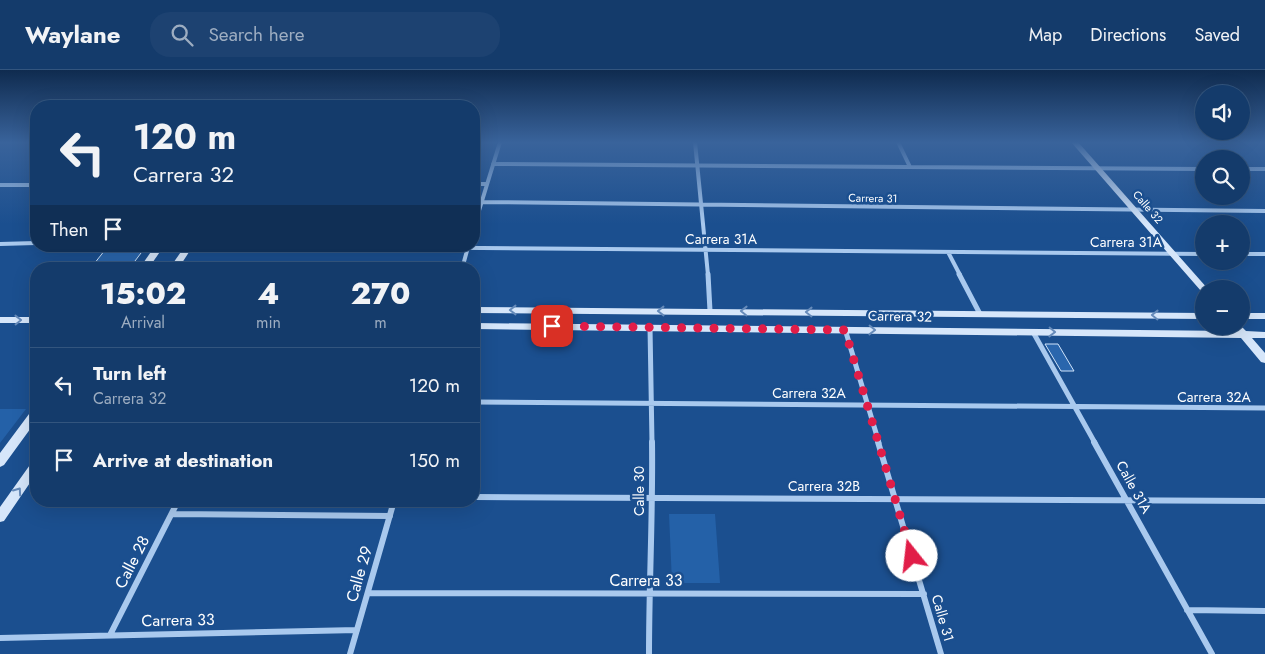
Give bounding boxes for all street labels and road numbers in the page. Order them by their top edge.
street label: Calle 32 [1129,187,1167,227]
street label: Carrera 31 [848,190,898,206]
street label: Carrera 31A [685,229,758,249]
street label: Carrera 31A [1090,232,1163,252]
street label: Carrera 32 [868,305,932,327]
street label: Carrera 32A [772,383,847,403]
street label: Carrera 32A [1177,387,1252,407]
street label: Calle 31A [1111,457,1157,518]
street label: Calle 30 [629,466,649,516]
street label: Carrera 32B [788,476,860,496]
street label: Calle 28 [109,531,155,593]
street label: Calle 29 [340,543,378,605]
street label: Carrera 33 [609,569,683,592]
street label: Calle 31 [927,592,959,644]
street label: Carrera 33 [141,608,215,632]

